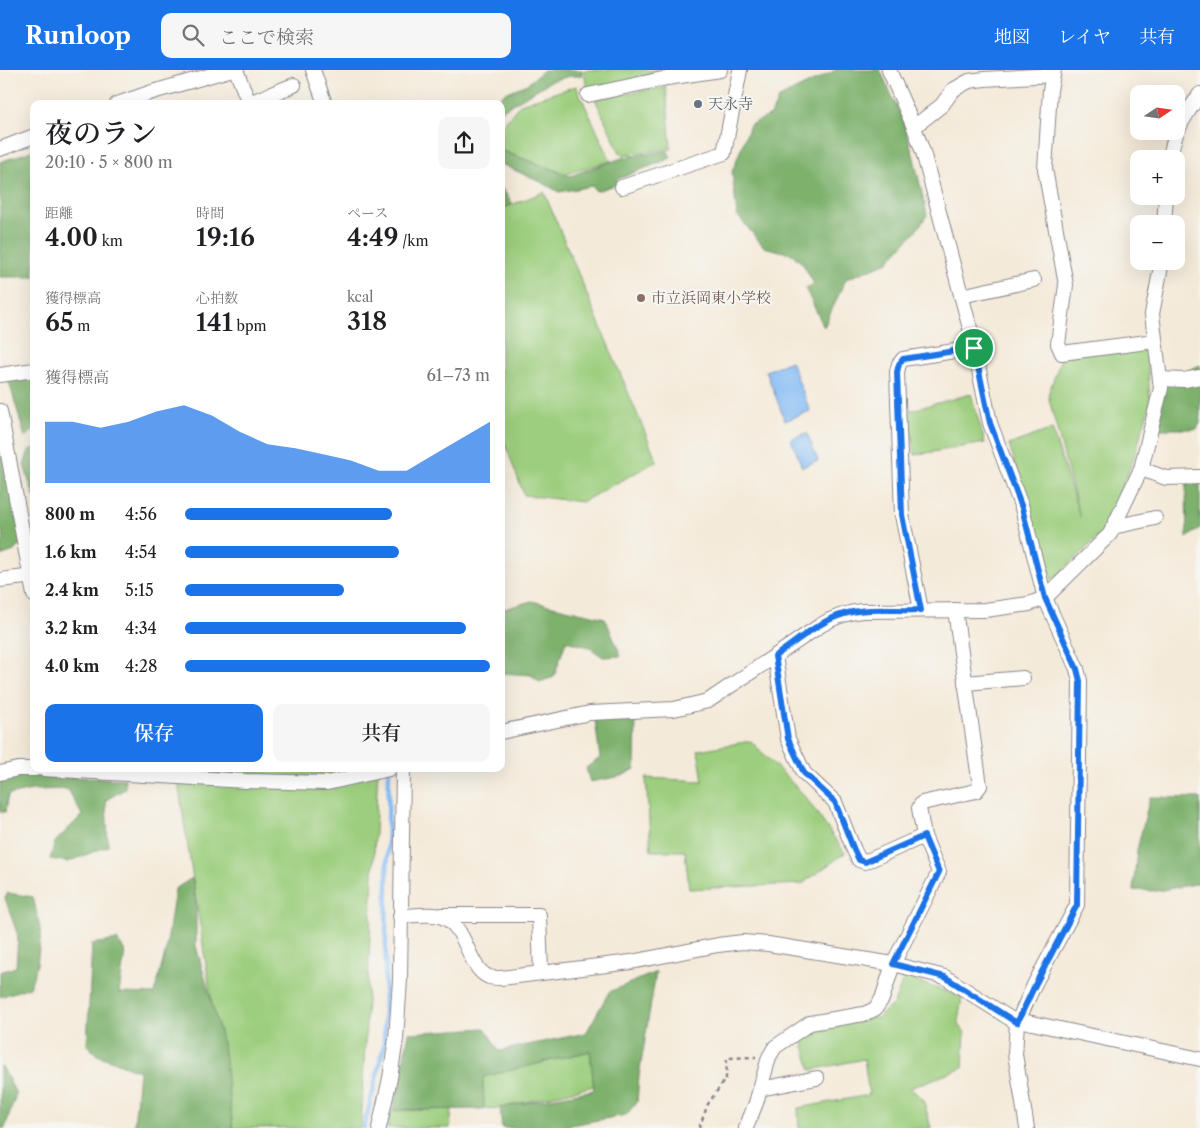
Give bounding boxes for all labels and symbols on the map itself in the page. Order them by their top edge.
north arrow [1130,85,1185,140]
place label: 天永寺 [708,94,753,113]
marker: 天永寺 [692,98,704,110]
place label: 市立浜岡東小学校 [651,288,771,307]
marker: 市立浜岡東小学校 [635,292,647,304]
pin [953,327,995,369]

